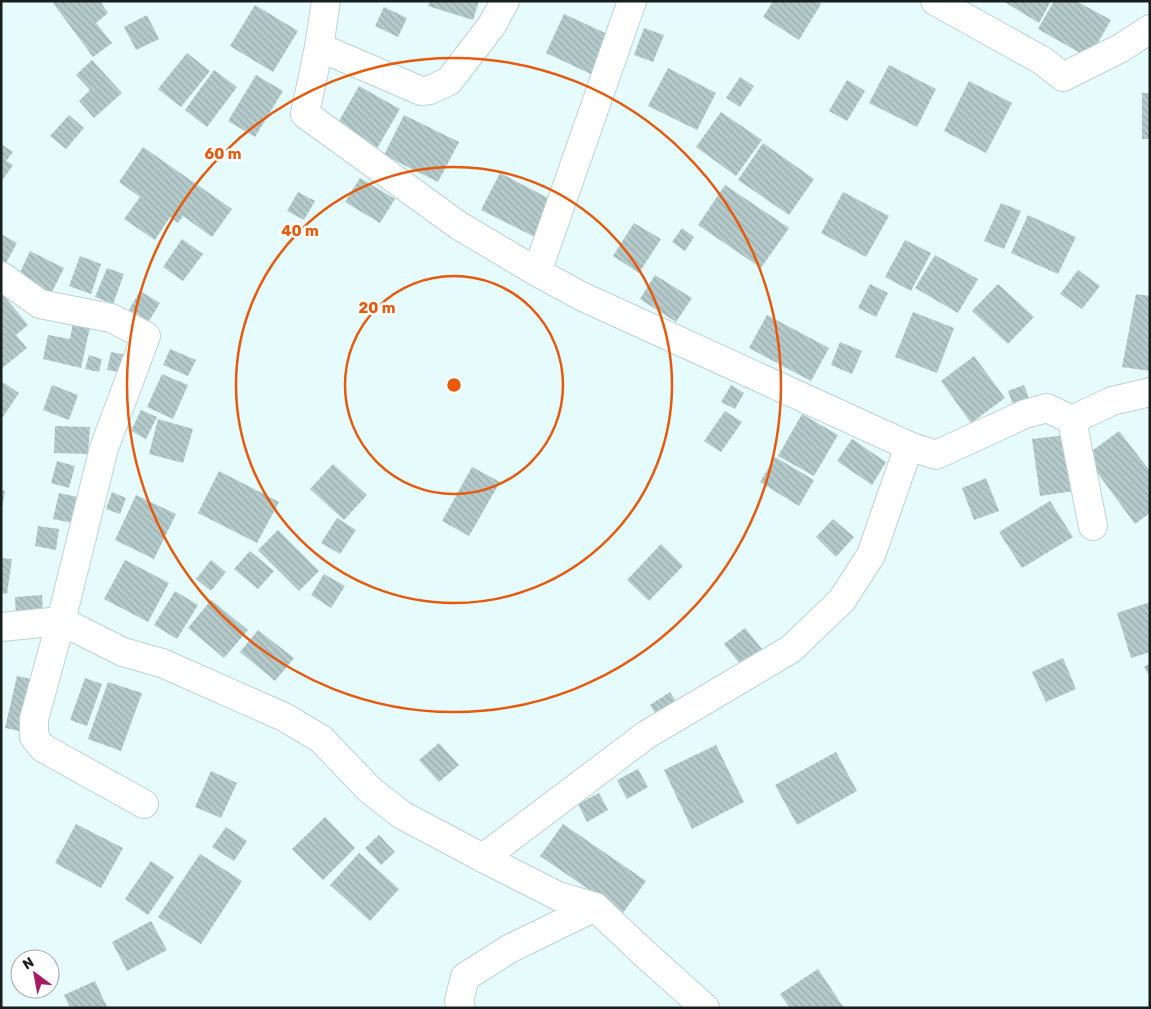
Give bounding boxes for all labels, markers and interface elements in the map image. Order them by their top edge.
text: 60 m [205,145,241,163]
text: 40 m [281,222,319,240]
text: 20 m [359,299,395,317]
centre of rings [445,376,463,394]
north arrow [10,949,60,999]
text: N [20,954,37,973]

